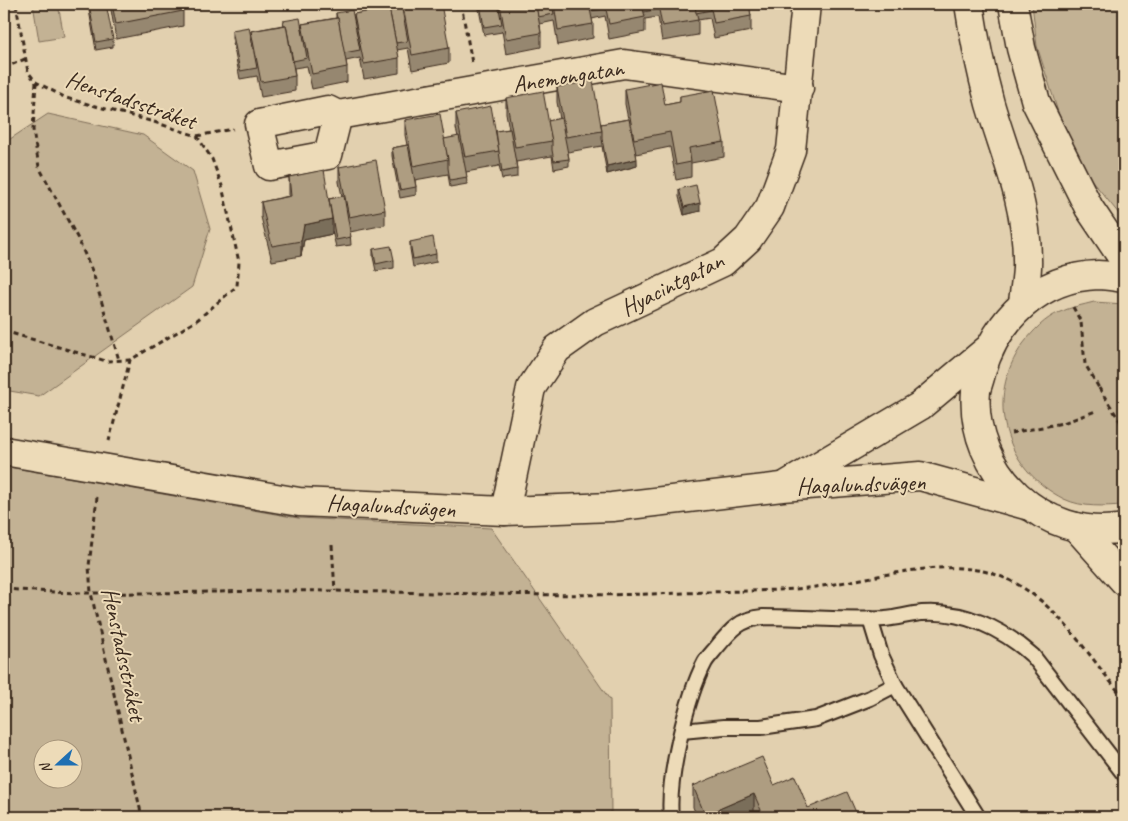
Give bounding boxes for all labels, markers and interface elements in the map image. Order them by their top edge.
street label: Anemongatan [510,52,627,100]
street label: Henstadsstråket [62,64,202,137]
street label: Hyacintgatan [616,245,730,323]
street label: Hagalundsvägen [796,467,926,501]
street label: Hagalundsvägen [326,488,456,524]
street label: Henstadsstråket [95,585,153,725]
north arrow [32,738,82,788]
text: N [36,759,56,776]

